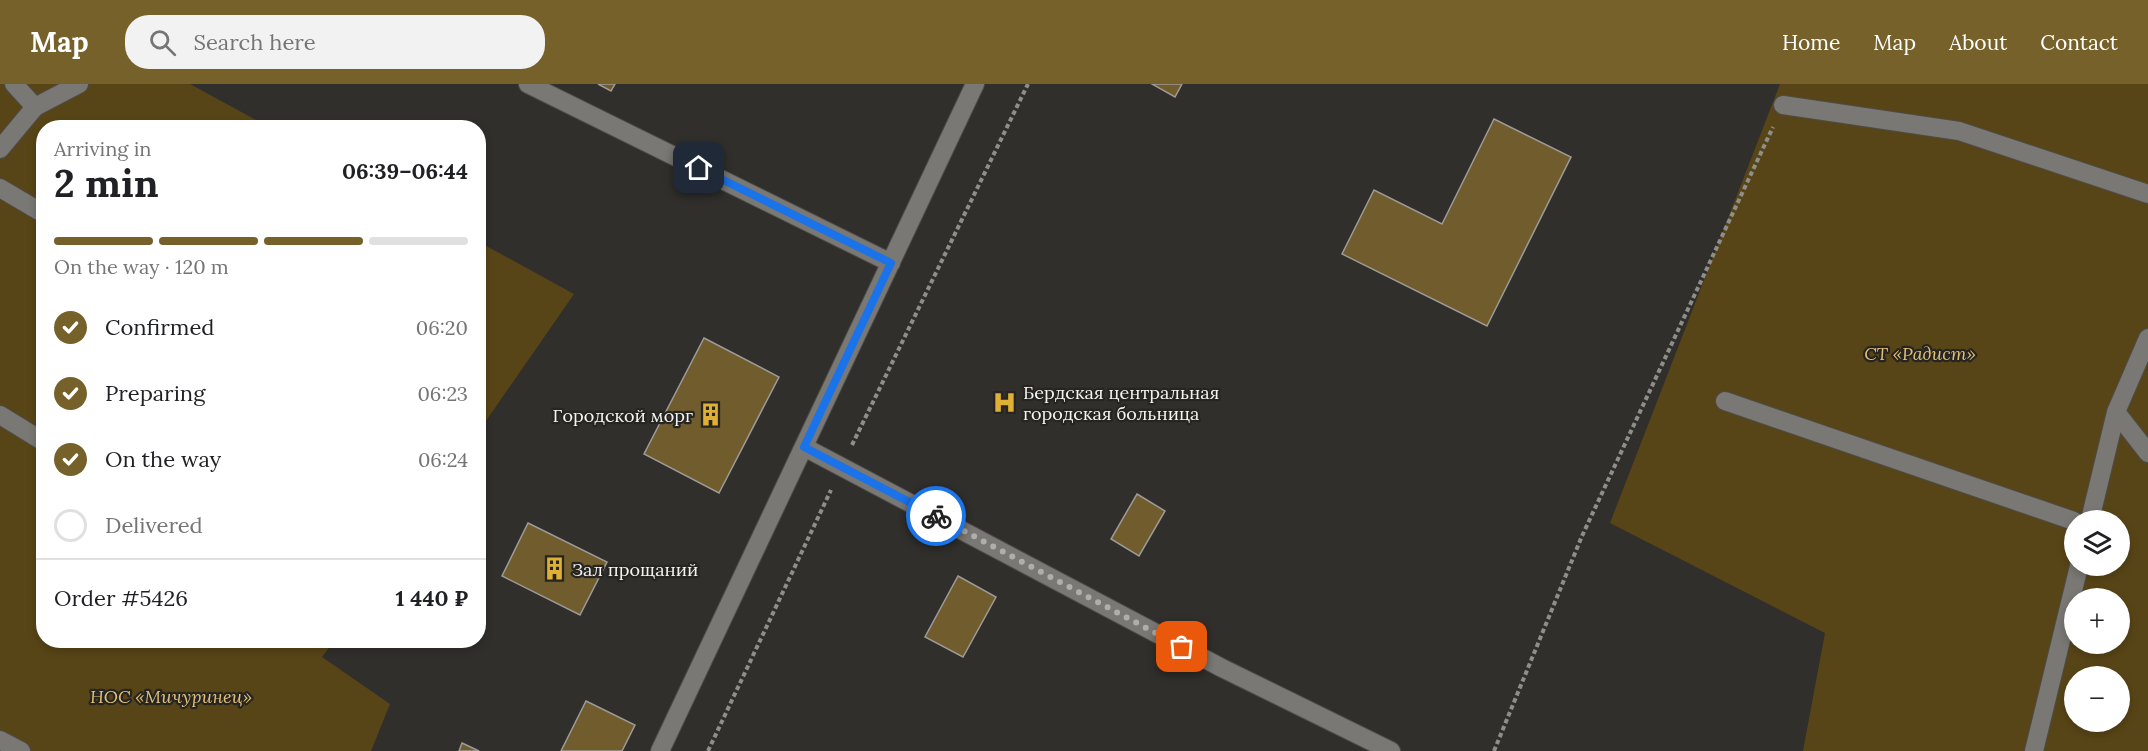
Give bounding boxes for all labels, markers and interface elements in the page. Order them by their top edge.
search box [125,15,545,69]
text: Map [30,24,89,60]
icon: search [146,26,179,59]
text: Search here [194,28,316,56]
text: Home [1782,29,1840,56]
text: Map [1873,29,1916,56]
text: About [1949,29,2007,56]
text: Contact [2040,29,2118,56]
text: Arriving in [54,136,151,161]
pin [673,142,724,193]
icon: home [682,151,715,184]
text: 06:39–06:44 [342,157,468,185]
text: 2 min [54,158,159,208]
text: On the way · 120 m [54,254,229,279]
icon: check [54,311,87,344]
text: Confirmed [105,313,214,341]
text: 06:20 [416,315,468,340]
park label: СТ «Радист» [1864,342,1976,365]
icon: check [54,377,87,410]
text: Preparing [105,379,205,407]
text: 06:23 [417,381,468,406]
place label: Бердская центральная городская больница [1023,381,1219,425]
hospital icon: Бердская центральная городская больница [992,389,1018,415]
building icon: Городской морг [698,402,724,428]
place label: Городской морг [553,404,693,427]
icon: check [54,443,87,476]
text: On the way [105,445,221,473]
text: 06:24 [418,447,468,472]
courier [906,486,966,546]
icon: bike [920,500,953,533]
map controls [2064,510,2130,732]
button: layers [2064,510,2130,576]
text: Delivered [105,511,203,539]
building icon: Зал прощаний [541,556,567,582]
place label: Зал прощаний [572,558,698,581]
text: Order #5426 [54,584,188,612]
text: 1 440 ₽ [396,584,468,612]
button: + [2064,588,2130,654]
pin [1156,621,1207,672]
icon: bag [1165,630,1198,663]
button: − [2064,666,2130,732]
park label: НОС «Мичуринец» [90,685,252,708]

